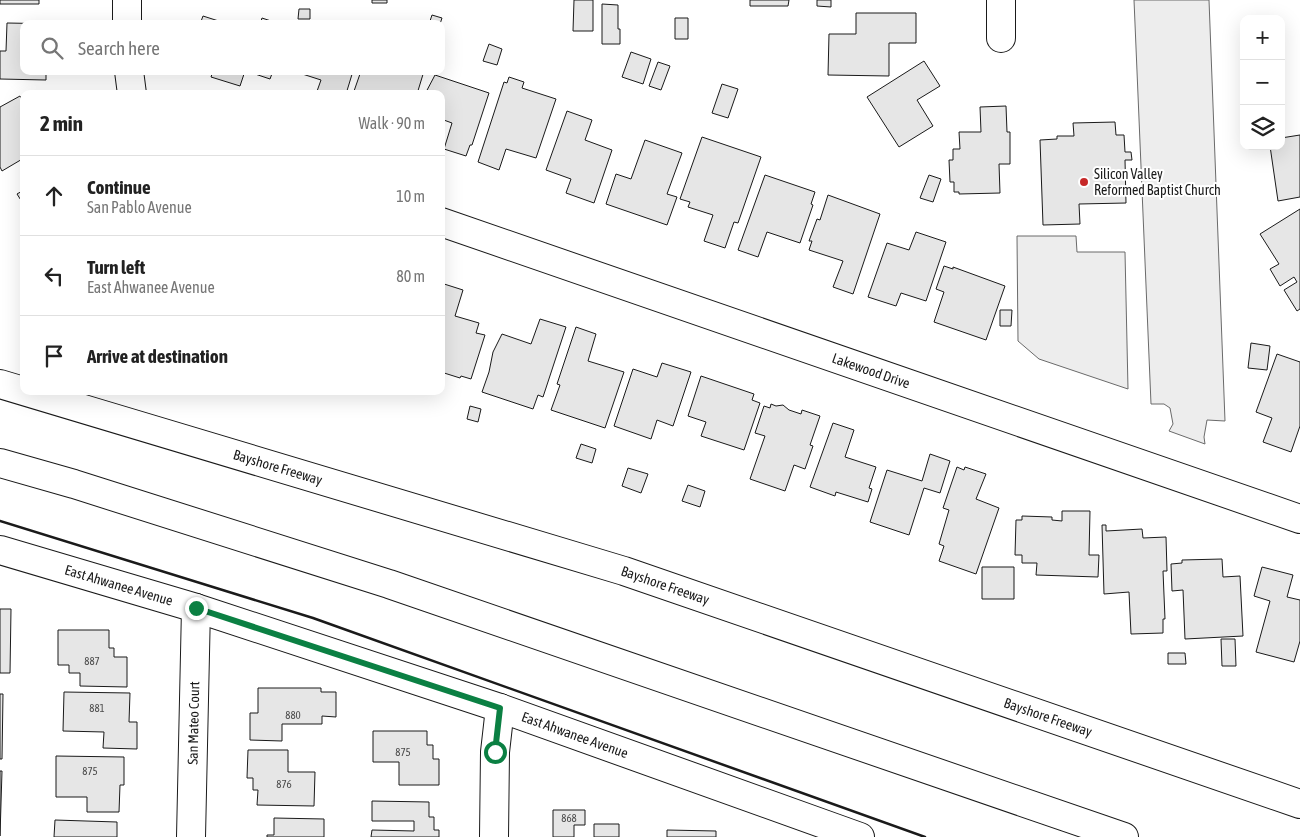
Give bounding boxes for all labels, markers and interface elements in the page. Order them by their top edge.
map controls [1240,15,1285,150]
button: + [1240,15,1285,60]
search box [20,20,445,75]
icon: search [38,34,66,62]
text: Search here [78,37,160,59]
button: − [1240,60,1285,105]
button: layers [1240,105,1285,150]
text: 2 min [40,111,83,135]
text: Walk · 90 m [359,114,425,132]
place label: Silicon Valley Reformed Baptist Church [1094,166,1221,198]
text: Continue [87,176,151,198]
marker: Silicon Valley Reformed Baptist Church [1078,176,1090,188]
icon: ahead [40,182,68,210]
text: 10 m [396,187,425,205]
text: San Pablo Avenue [87,198,192,216]
text: Turn left [87,256,145,278]
icon: left [40,262,68,290]
text: 80 m [396,267,425,285]
text: East Ahwanee Avenue [87,278,215,296]
icon: arrive [40,342,68,370]
text: Arrive at destination [87,345,228,367]
street label: Lakewood Drive [830,350,912,392]
street label: Bayshore Freeway [231,446,324,488]
street label: East Ahwanee Avenue [63,562,175,609]
street label: Bayshore Freeway [619,563,712,608]
route end [185,597,208,620]
house number: 887 [84,655,100,667]
street label: San Mateo Court [185,681,202,765]
street label: Bayshore Freeway [1002,695,1095,740]
house number: 881 [89,702,105,714]
street label: East Ahwanee Avenue [520,708,630,761]
house number: 880 [285,709,301,721]
route start [484,741,507,764]
house number: 875 [395,746,411,758]
house number: 875 [82,765,98,777]
house number: 876 [276,778,292,790]
house number: 868 [561,812,577,824]

